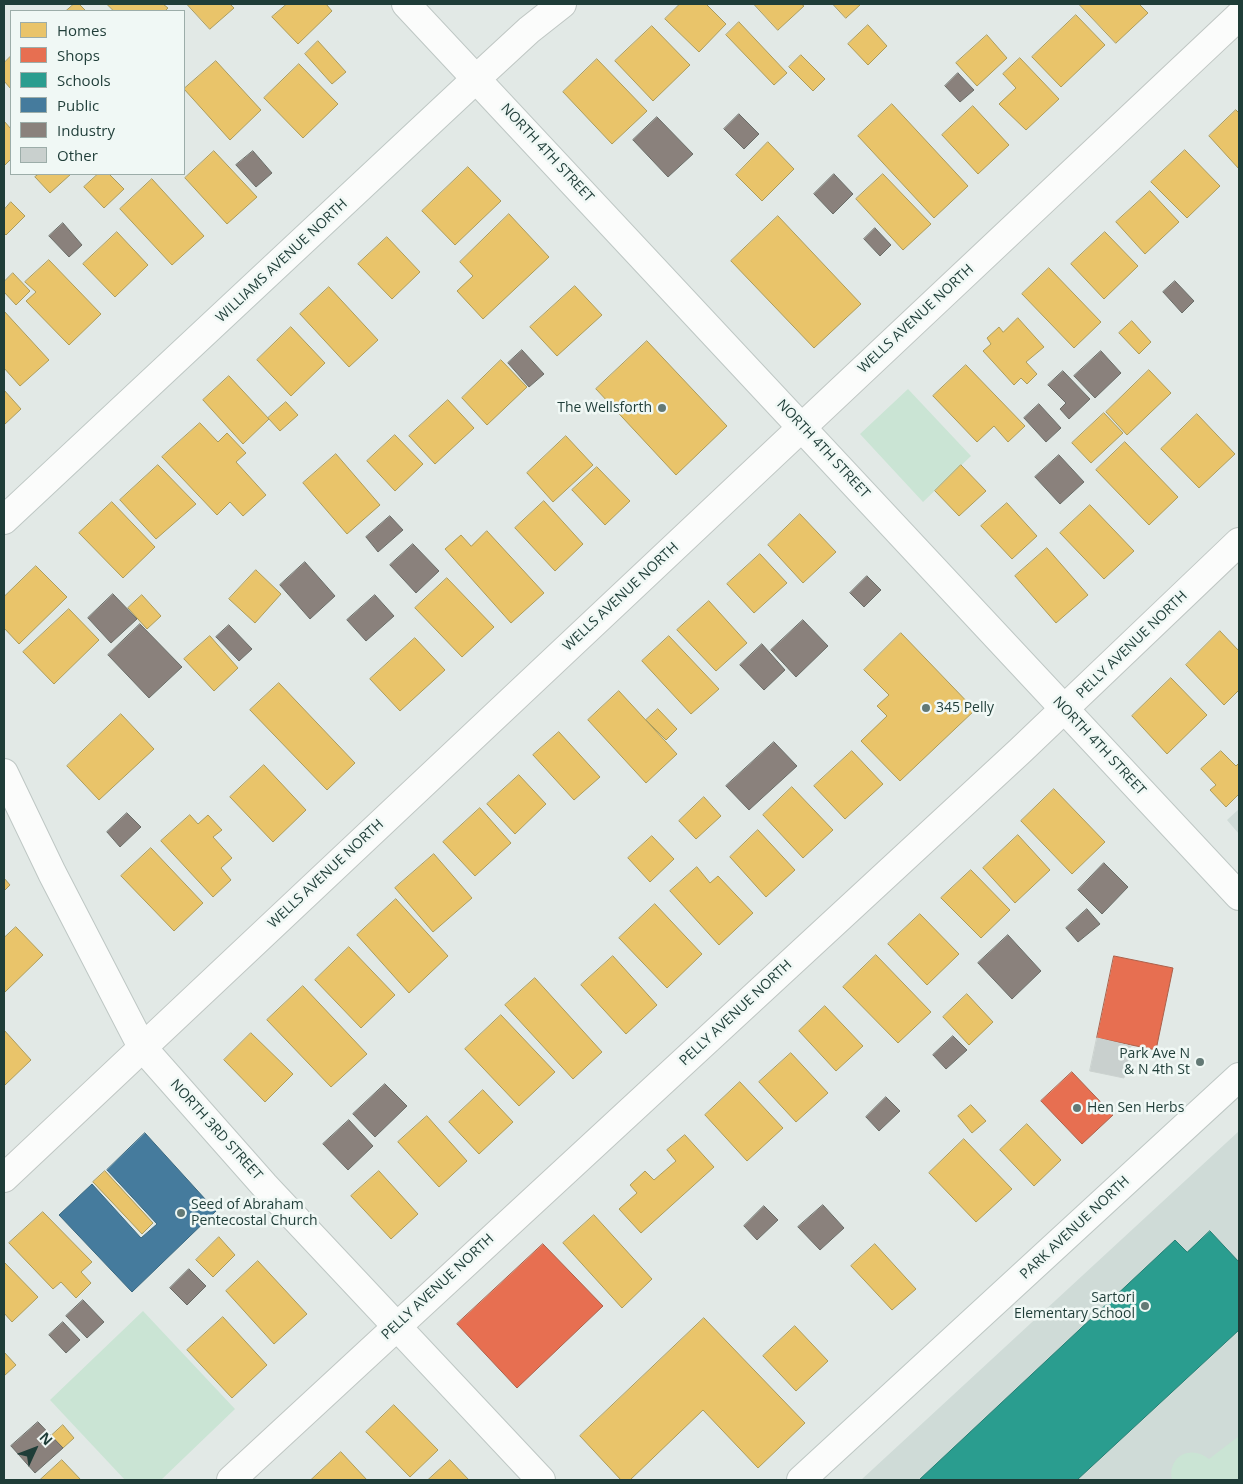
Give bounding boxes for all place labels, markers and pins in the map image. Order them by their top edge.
place label: The Wellsforth [557,400,652,416]
marker: The Wellsforth [656,402,668,414]
place label: 345 Pelly [936,700,994,716]
marker: 345 Pelly [920,702,932,714]
place label: Park Ave N & N 4th St [1119,1046,1190,1078]
marker: Park Ave N & N 4th St [1194,1056,1206,1068]
place label: Hen Sen Herbs [1087,1100,1184,1116]
marker: Hen Sen Herbs [1071,1102,1083,1114]
place label: Seed of Abraham Pentecostal Church [191,1197,317,1230]
marker: Seed of Abraham Pentecostal Church [175,1207,187,1219]
place label: Sartori Elementary School [1014,1290,1135,1322]
marker: Sartori Elementary School [1139,1300,1151,1312]

